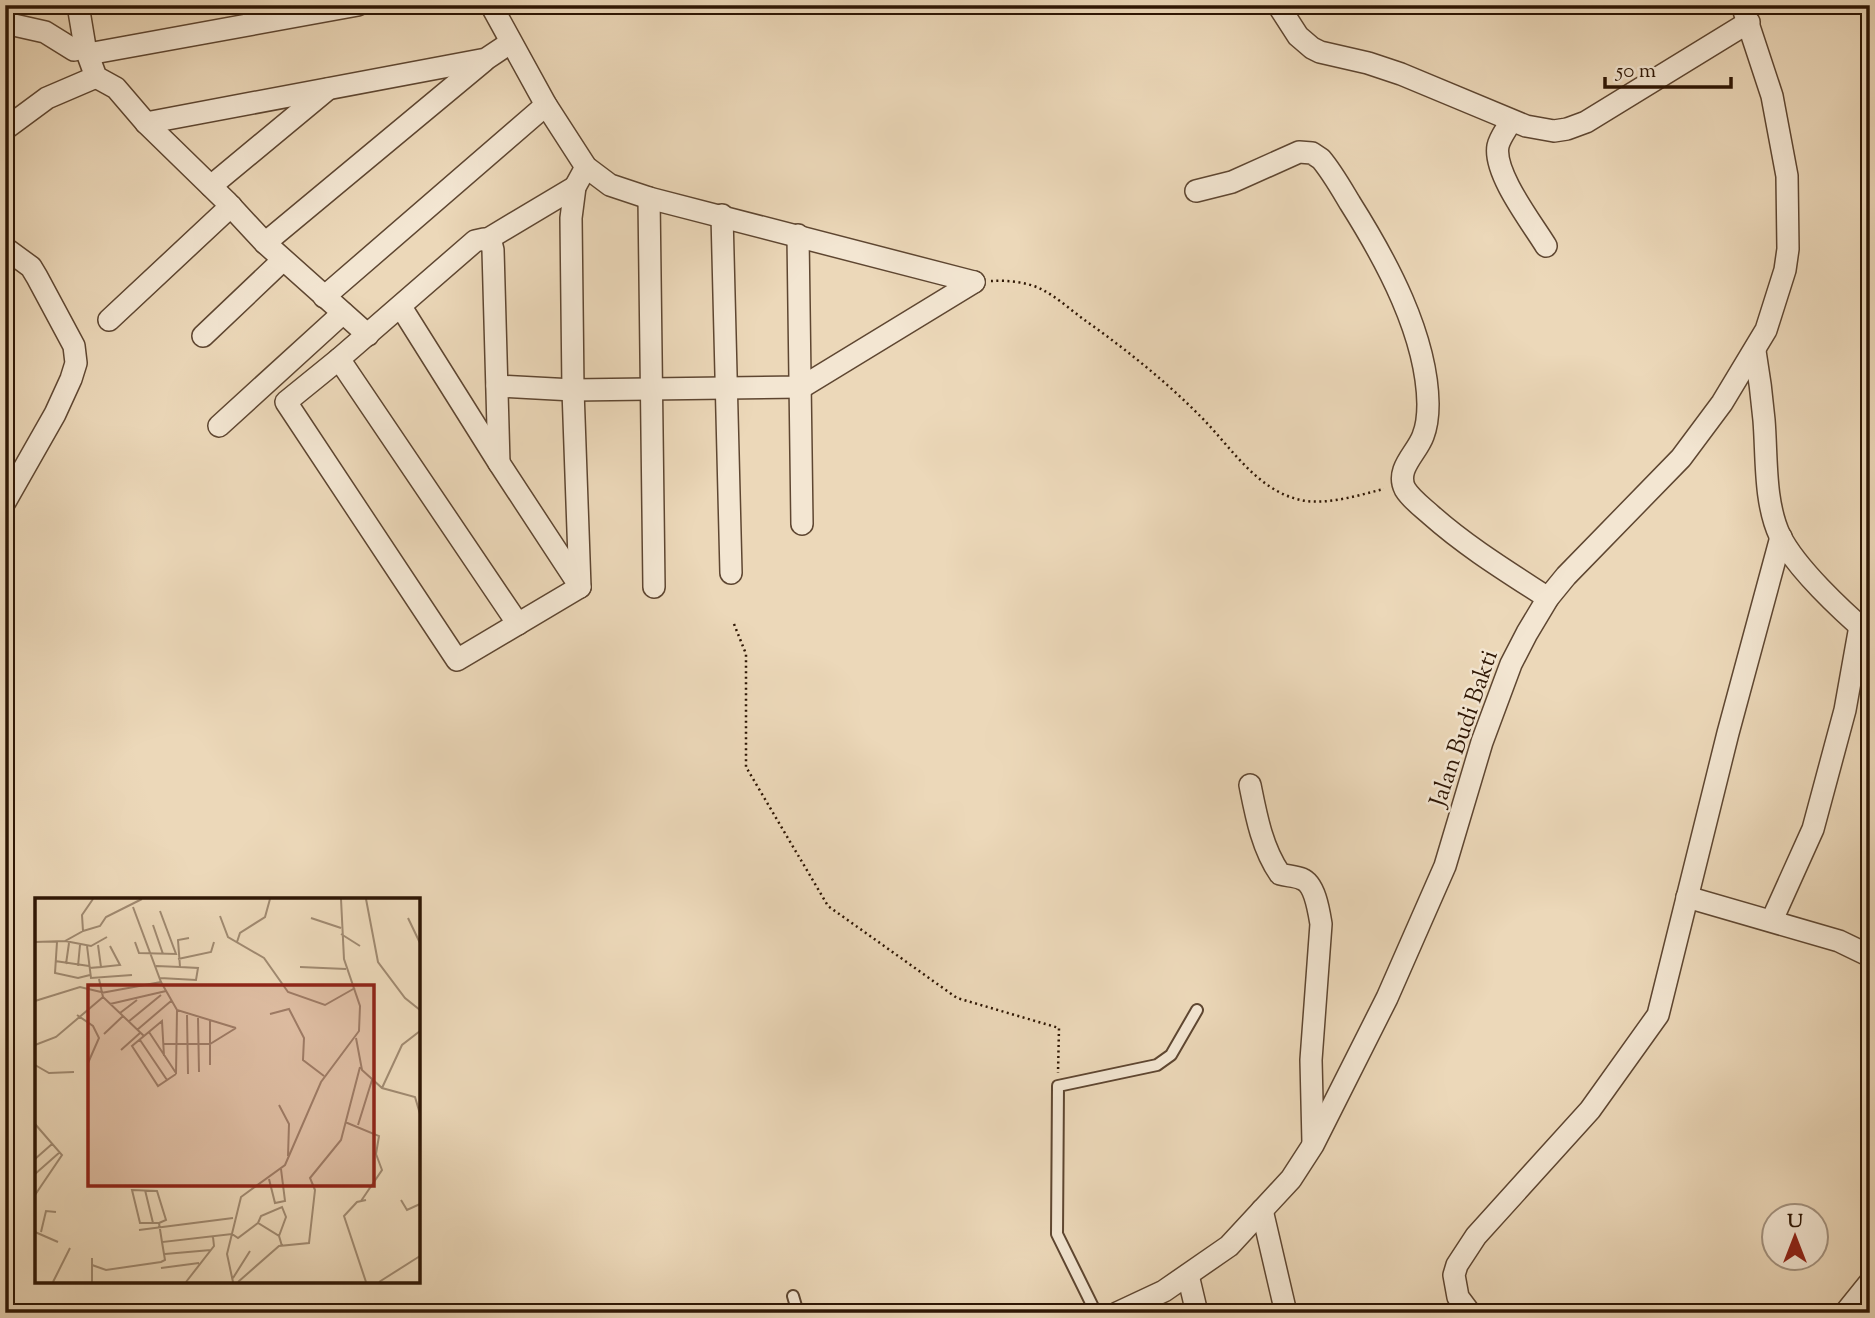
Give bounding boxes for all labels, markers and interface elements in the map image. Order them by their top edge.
scale bar [1605,46,1731,90]
text: 50 m [1615,57,1656,87]
street label: Jalan Budi Bakti [1422,646,1508,813]
inset map [35,898,420,1283]
north arrow [1759,1202,1829,1272]
text: U [1787,1209,1803,1236]

